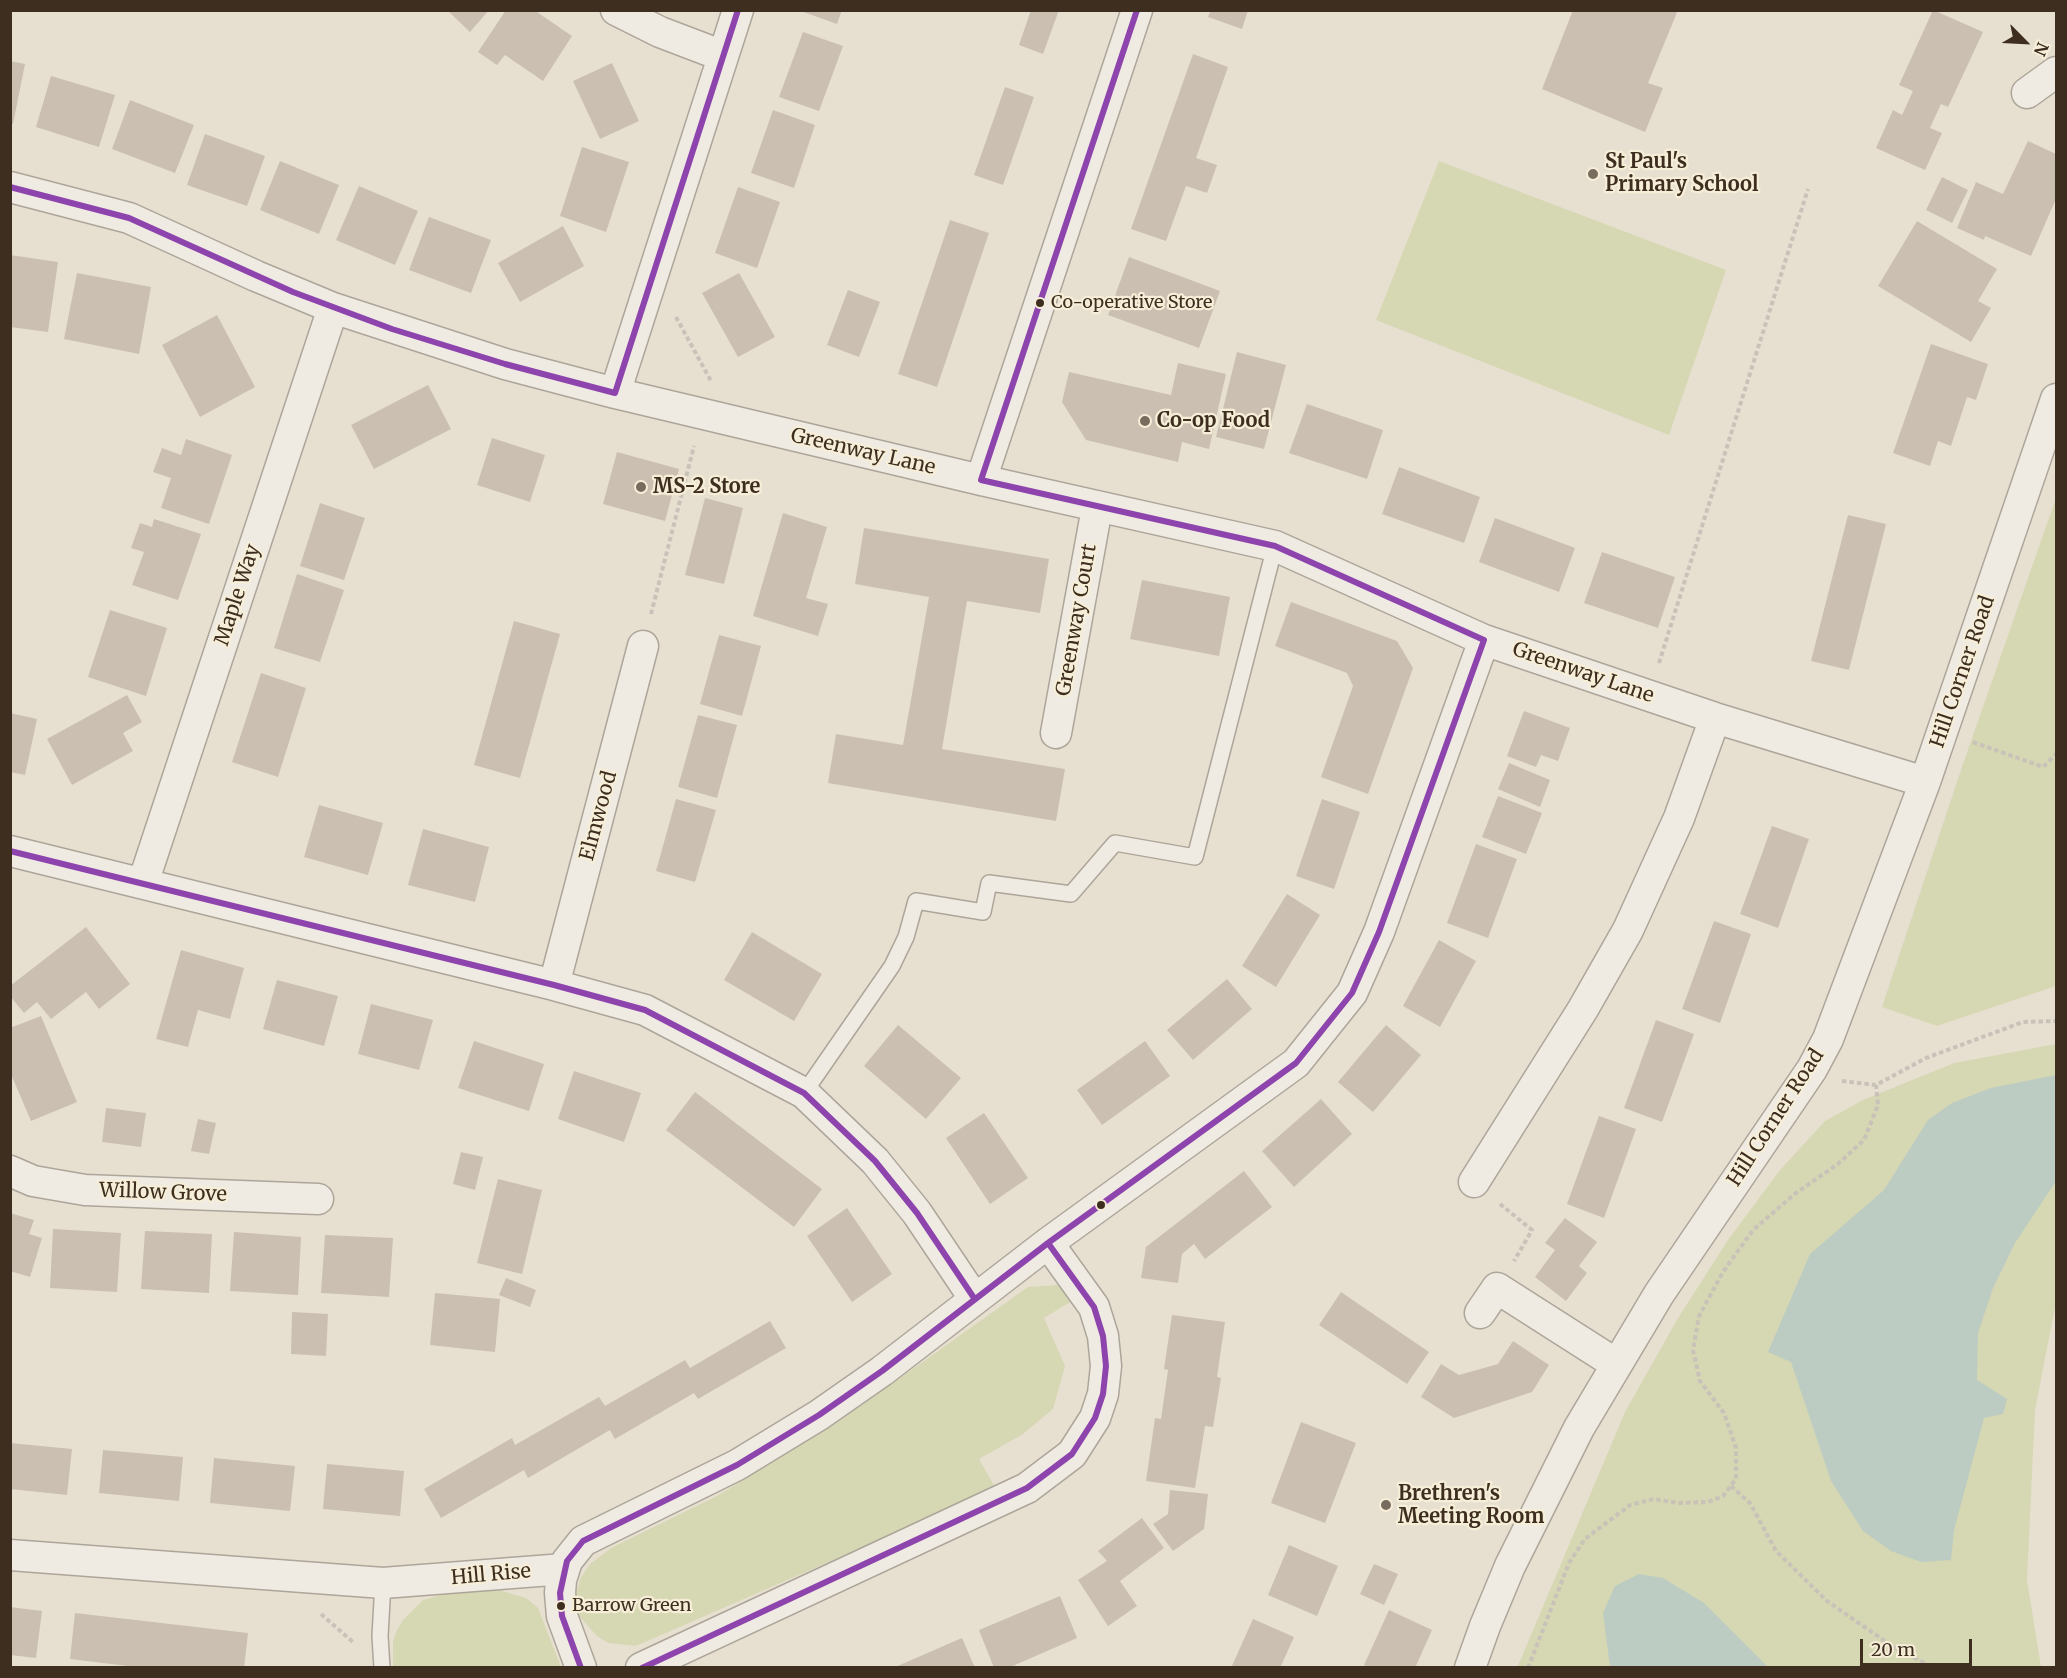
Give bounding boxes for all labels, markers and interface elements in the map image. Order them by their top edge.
north arrow [1995,12,2055,72]
text: N [2030,39,2053,59]
place label: St Paul's Primary School [1605,150,1758,197]
marker: St Paul's Primary School [1586,167,1600,181]
place label: Co-operative Store [1051,292,1212,314]
marker: Co-operative Store [1034,297,1046,309]
place label: Co-op Food [1157,409,1270,433]
marker: Co-op Food [1138,414,1152,428]
street label: Greenway Lane [788,424,938,480]
place label: MS-2 Store [653,475,760,499]
marker: MS-2 Store [634,480,648,494]
street label: Maple Way [210,541,266,649]
street label: Greenway Court [1052,542,1102,698]
street label: Hill Corner Road [1926,593,2000,751]
street label: Greenway Lane [1509,638,1657,708]
street label: Elmwood [576,769,622,863]
street label: Hill Corner Road [1723,1045,1829,1191]
street label: Willow Grove [99,1179,227,1207]
unlabelled marker [1095,1199,1107,1211]
place label: Brethren's Meeting Room [1398,1482,1544,1529]
marker: Brethren's Meeting Room [1379,1498,1393,1512]
street label: Hill Rise [450,1560,532,1590]
place label: Barrow Green [572,1595,691,1617]
marker: Barrow Green [555,1600,567,1612]
scale bar [1863,1627,1976,1665]
text: 20 m [1871,1638,1915,1661]

